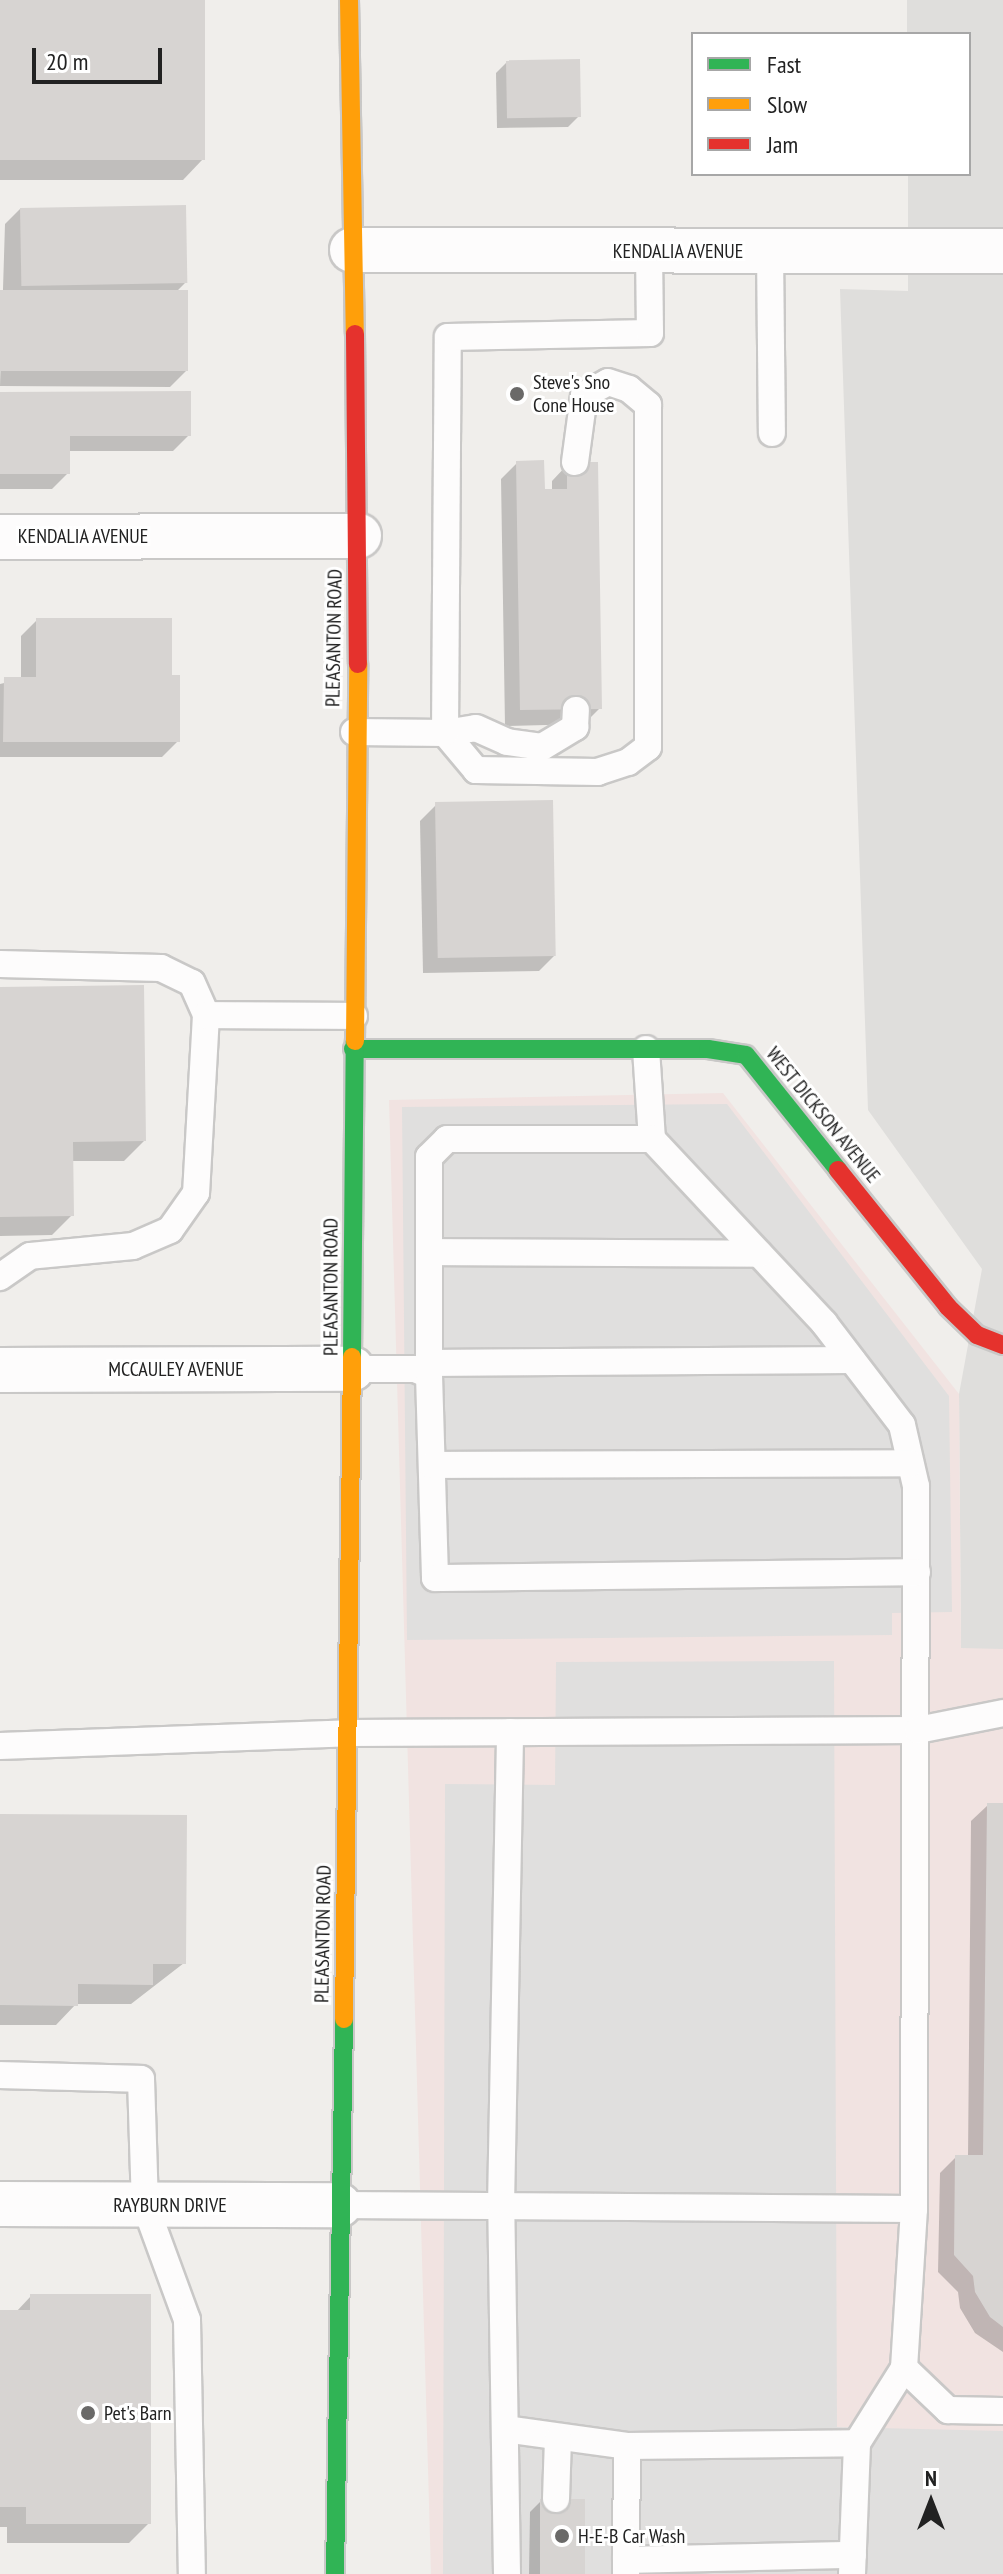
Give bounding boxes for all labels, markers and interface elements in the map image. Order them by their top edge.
scale bar [36,32,166,82]
legend [691,32,971,176]
text: 20 m [46,46,88,77]
text: Fast [767,49,801,80]
text: Slow [767,89,807,120]
text: Jam [767,129,798,160]
street label: KENDALIA AVENUE [612,239,744,263]
place label: Steve's Sno Cone House [533,370,615,417]
marker: Steve's Sno Cone House [508,385,526,403]
street label: KENDALIA AVENUE [17,524,149,548]
street label: PLEASANTON ROAD [321,569,347,707]
street label: WEST DICKSON AVENUE [761,1042,885,1188]
street label: PLEASANTON ROAD [319,1218,343,1356]
street label: MCCAULEY AVENUE [108,1357,244,1381]
street label: PLEASANTON ROAD [310,1865,336,2003]
street label: RAYBURN DRIVE [113,2193,227,2217]
place label: Pet's Barn [104,2401,171,2425]
marker: Pet's Barn [79,2404,97,2422]
north arrow [891,2462,971,2542]
text: N [925,2464,937,2492]
place label: H-E-B Car Wash [578,2524,686,2548]
marker: H-E-B Car Wash [553,2527,571,2545]

